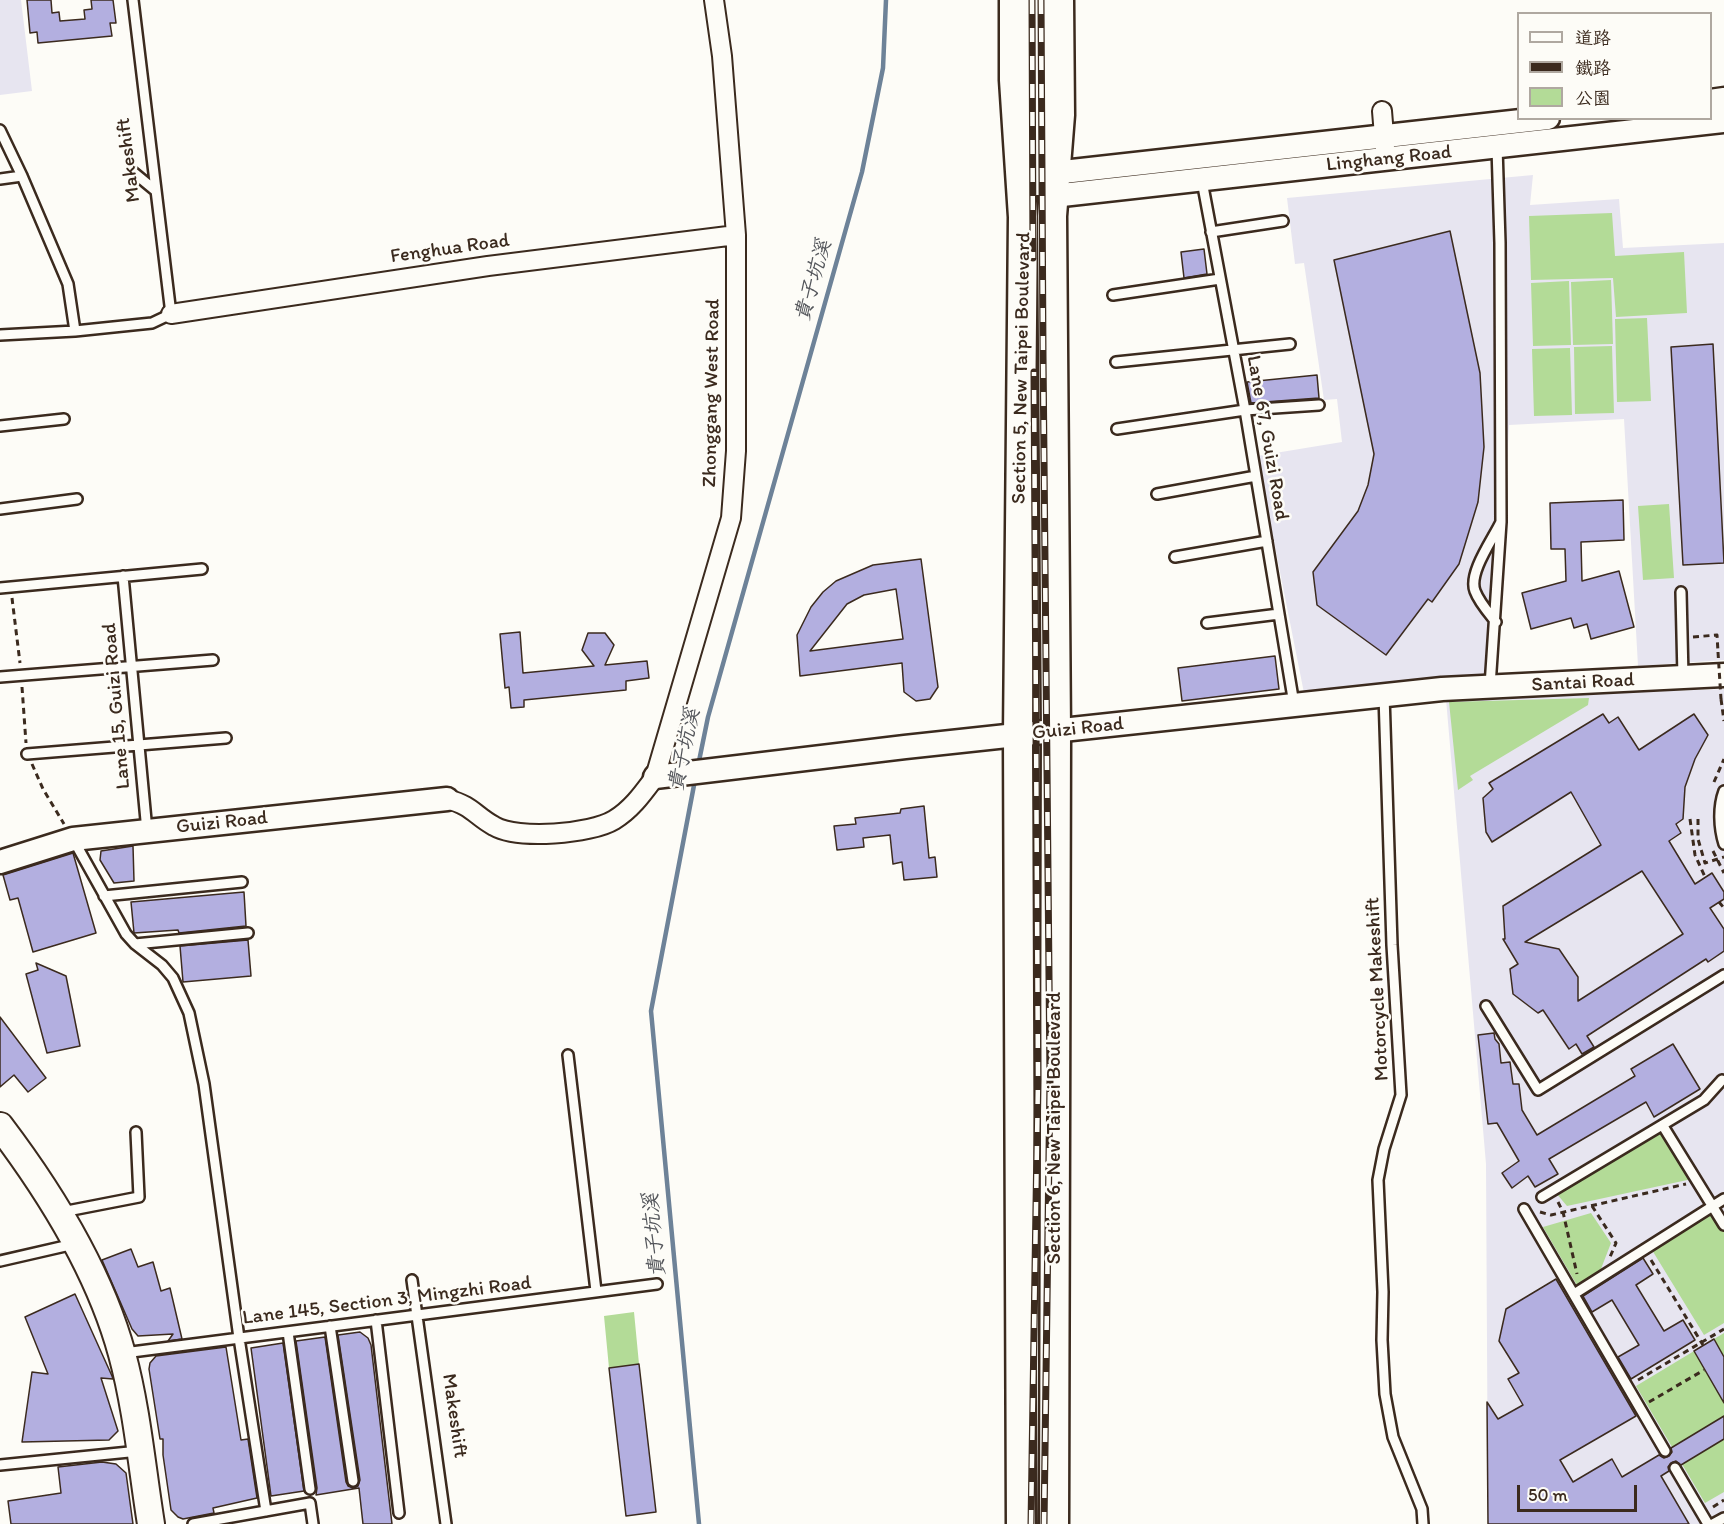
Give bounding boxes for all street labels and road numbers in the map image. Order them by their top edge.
street label: Makeshift [112,116,146,204]
street label: Linghang Road [1325,140,1453,178]
street label: Fenghua Road [389,229,511,269]
street label: Section 5, New Taipei Boulevard [1008,232,1036,504]
street label: Zhonggang West Road [698,298,726,488]
street label: Lane 67, Guizi Road [1241,353,1293,523]
street label: Lane 15, Guizi Road [98,622,136,790]
street label: Santai Road [1531,668,1635,698]
street label: Guizi Road [1031,712,1125,746]
street label: Guizi Road [175,806,269,840]
street label: Motorcycle Makeshift [1361,896,1395,1082]
street label: Section 6, New Taipei Boulevard [1043,992,1067,1264]
street label: Lane 145, Section 3, Mingzhi Road [241,1271,533,1331]
street label: Makeshift [436,1372,472,1460]

